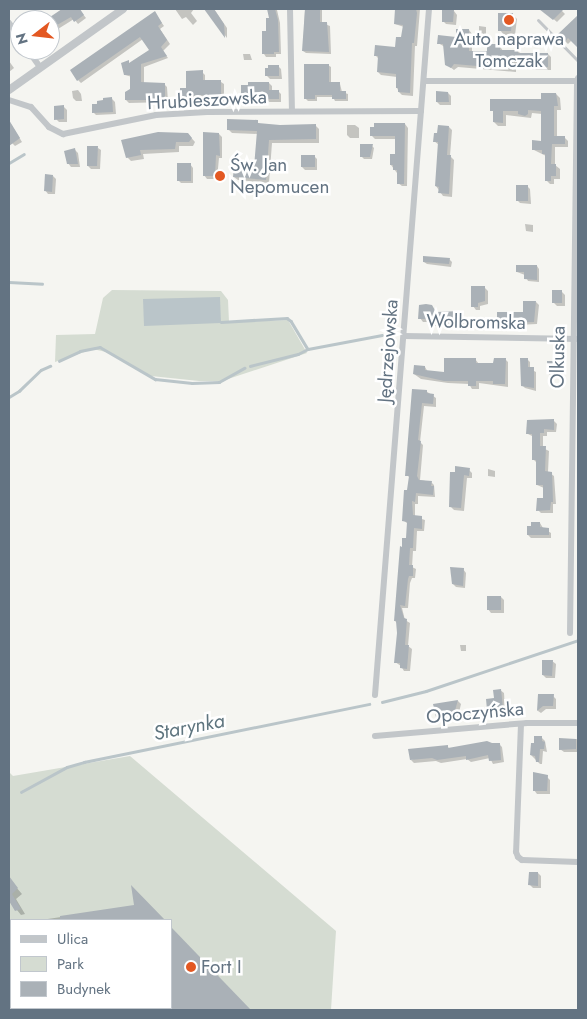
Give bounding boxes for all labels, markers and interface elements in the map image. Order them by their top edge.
north arrow [10,10,60,60]
marker: Auto naprawa Tomczak [503,14,515,26]
place label: Auto naprawa Tomczak [454,28,564,72]
text: N [10,31,33,47]
street label: Hrubieszowska [147,85,267,115]
place label: Św. Jan Nepomucen [230,154,329,198]
marker: Św. Jan Nepomucen [214,170,226,182]
street label: Jędrzejowska [373,299,403,403]
street label: Wolbromska [426,310,526,334]
street label: Olkuska [546,325,570,389]
street label: Opoczyńska [425,697,525,729]
water label: Starynka [151,708,227,746]
legend [10,919,172,1009]
text: Ulica [57,928,88,950]
text: Park [57,953,84,975]
place label: Fort I [201,956,242,978]
marker: Fort I [185,961,197,973]
text: Budynek [57,978,111,1000]

